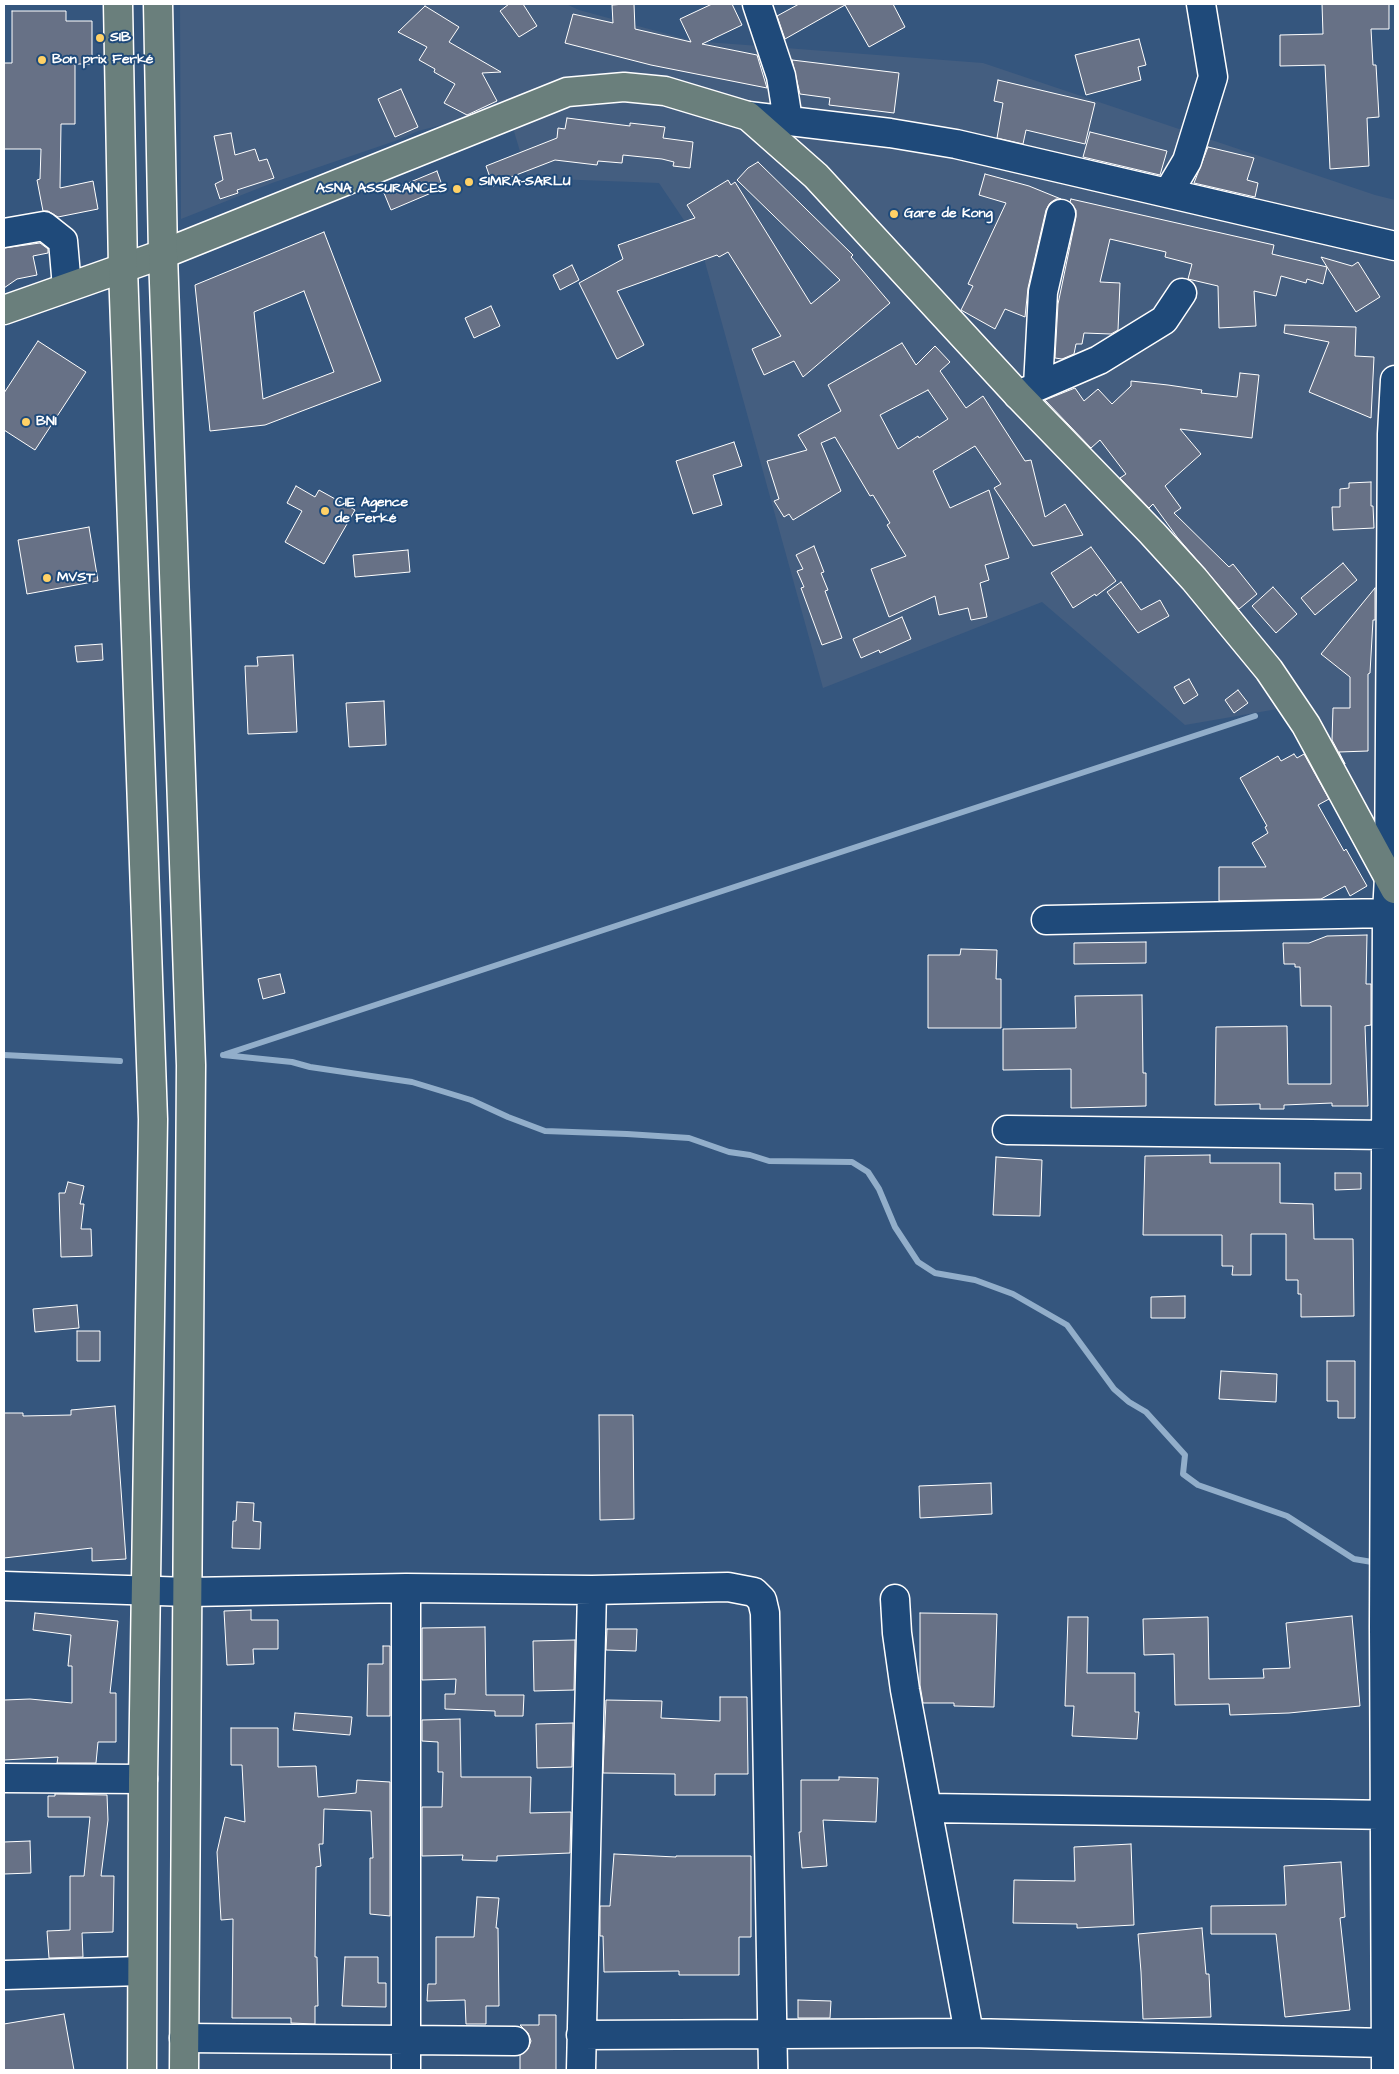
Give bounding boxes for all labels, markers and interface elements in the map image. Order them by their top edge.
place label: SIB [110,30,131,46]
marker: SIB [94,32,106,44]
place label: Bon prix Ferké [52,52,153,68]
marker: Bon prix Ferké [36,54,48,66]
place label: SIMRA-SARLU [479,174,570,190]
marker: SIMRA-SARLU [463,176,475,188]
place label: ASNA ASSURANCES [316,181,447,197]
marker: ASNA ASSURANCES [451,183,463,195]
place label: Gare de Kong [904,206,993,222]
marker: Gare de Kong [888,208,900,220]
place label: BNI [36,414,57,430]
marker: BNI [20,416,32,428]
place label: CIE Agence de Ferké [335,495,408,528]
marker: CIE Agence de Ferké [319,505,331,517]
place label: MVST [57,570,95,586]
marker: MVST [41,572,53,584]

